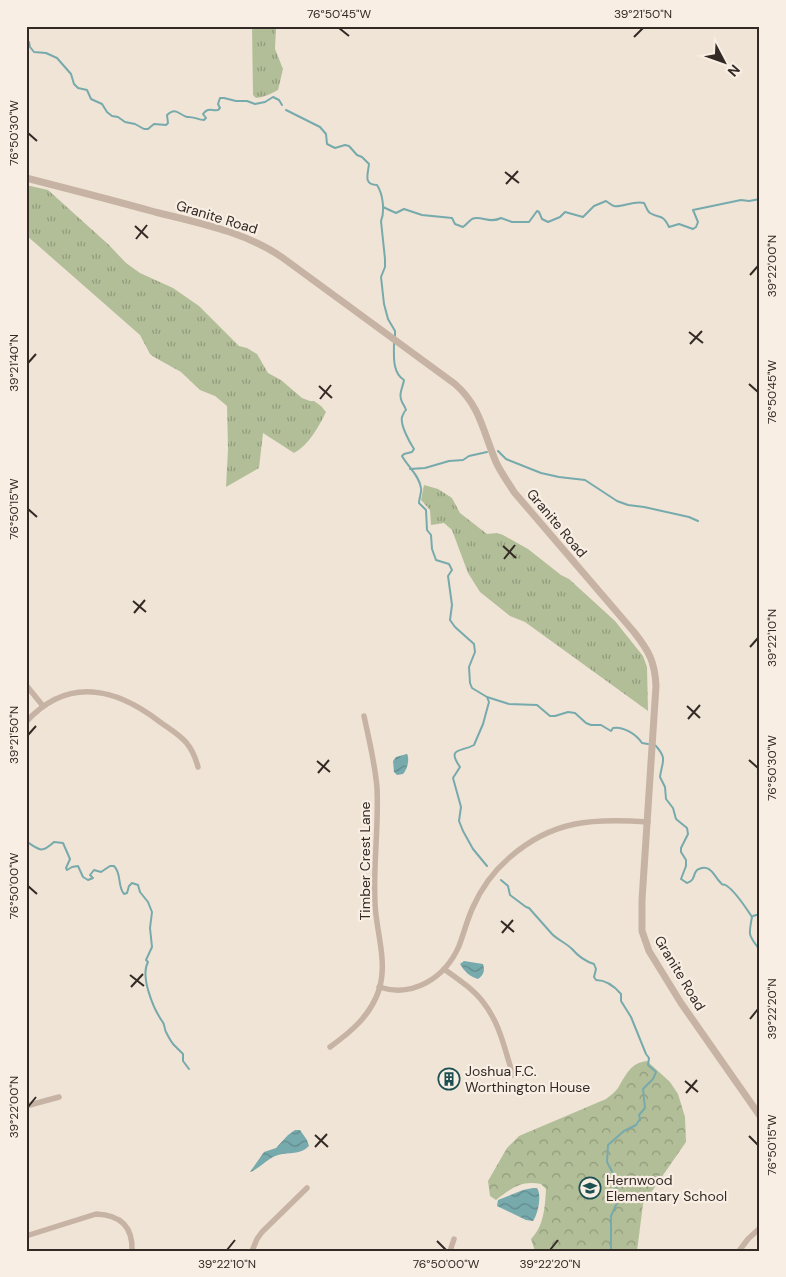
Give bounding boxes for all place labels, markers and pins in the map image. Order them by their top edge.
place label: Joshua F.C. Worthington House [465,1062,590,1096]
building icon: Joshua F.C. Worthington House [437,1067,461,1091]
place label: Hernwood Elementary School [606,1171,727,1205]
school or university icon: Hernwood Elementary School [578,1176,602,1200]

